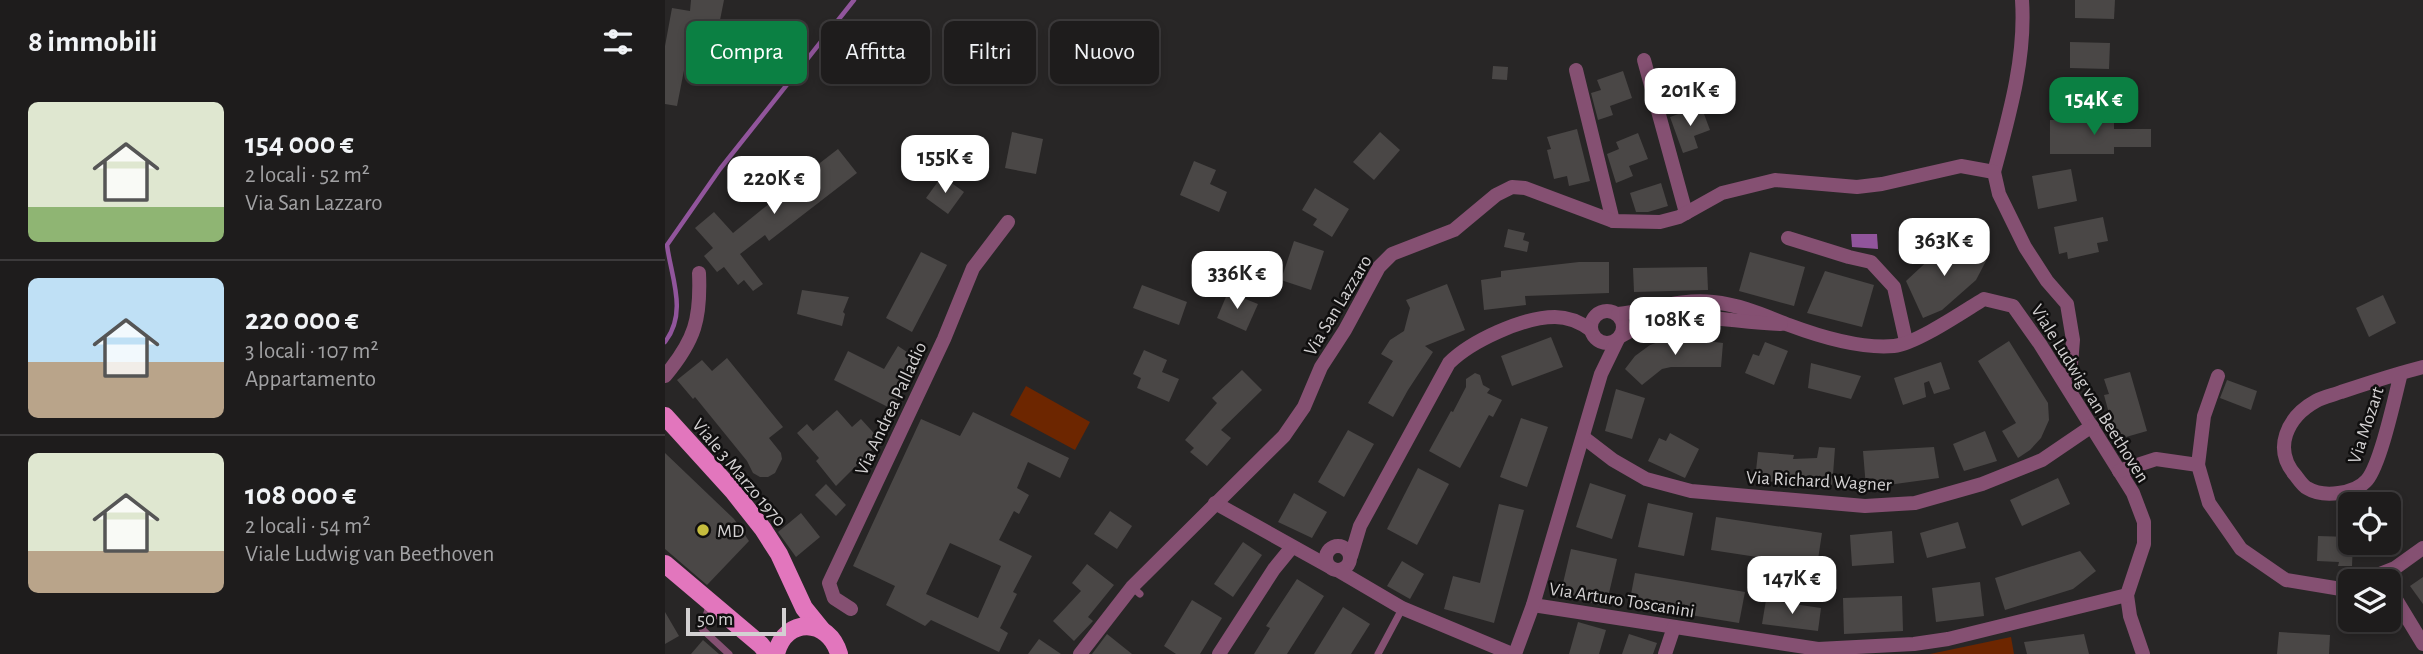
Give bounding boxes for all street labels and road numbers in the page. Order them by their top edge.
street label: Via San Lazzaro [1301,252,1376,359]
street label: Viale Ludwig van Beethoven [2027,301,2152,486]
street label: Via Andrea Palladio [852,339,931,478]
street label: Via Mozart [2345,385,2388,466]
street label: Viale 3 Marzo 1970 [688,415,789,531]
street label: Via Richard Wagner [1746,468,1892,495]
street label: Via Arturo Toscanini [1548,580,1696,621]

